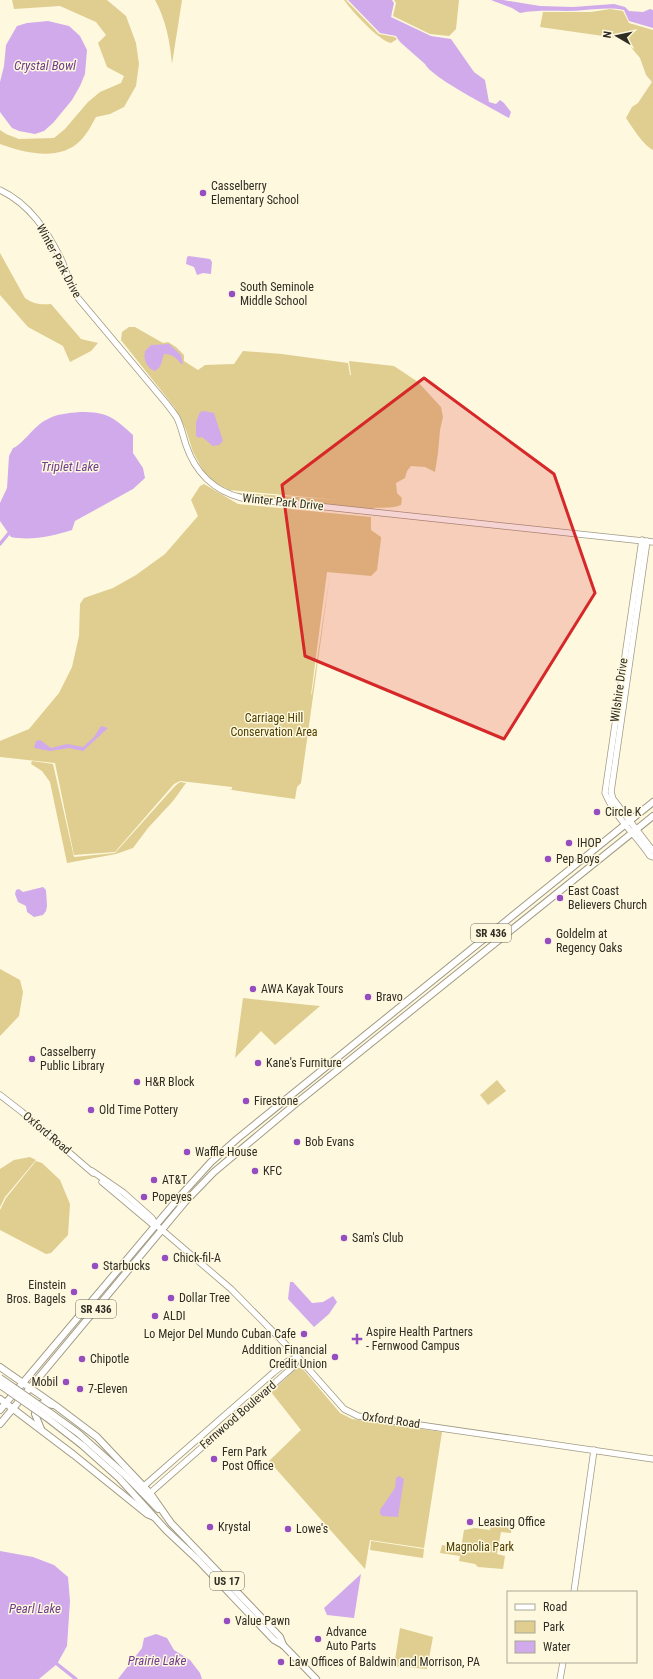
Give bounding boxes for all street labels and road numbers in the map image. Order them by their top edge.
street label: Winter Park Drive [34,222,84,301]
street label: Winter Park Drive [242,491,325,513]
street label: Wilshire Drive [608,657,630,723]
road number: SR 436 [471,924,511,942]
street label: Oxford Road [20,1109,74,1157]
road number: SR 436 [76,1300,116,1318]
street label: Fernwood Boulevard [197,1378,279,1452]
street label: Oxford Road [361,1409,421,1431]
road number: US 17 [210,1572,244,1590]

